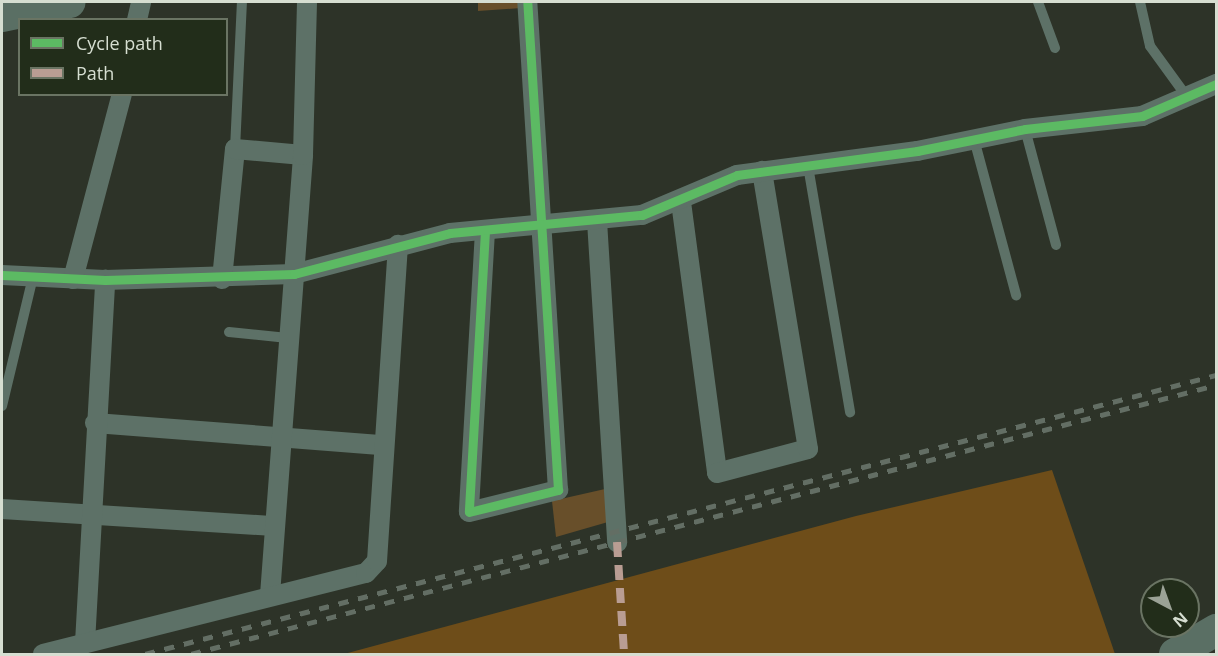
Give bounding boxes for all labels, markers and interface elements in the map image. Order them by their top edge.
legend [18,18,228,96]
text: Cycle path [76,31,163,55]
text: Path [76,61,114,85]
north arrow [1140,578,1200,638]
text: N [1168,607,1193,633]

